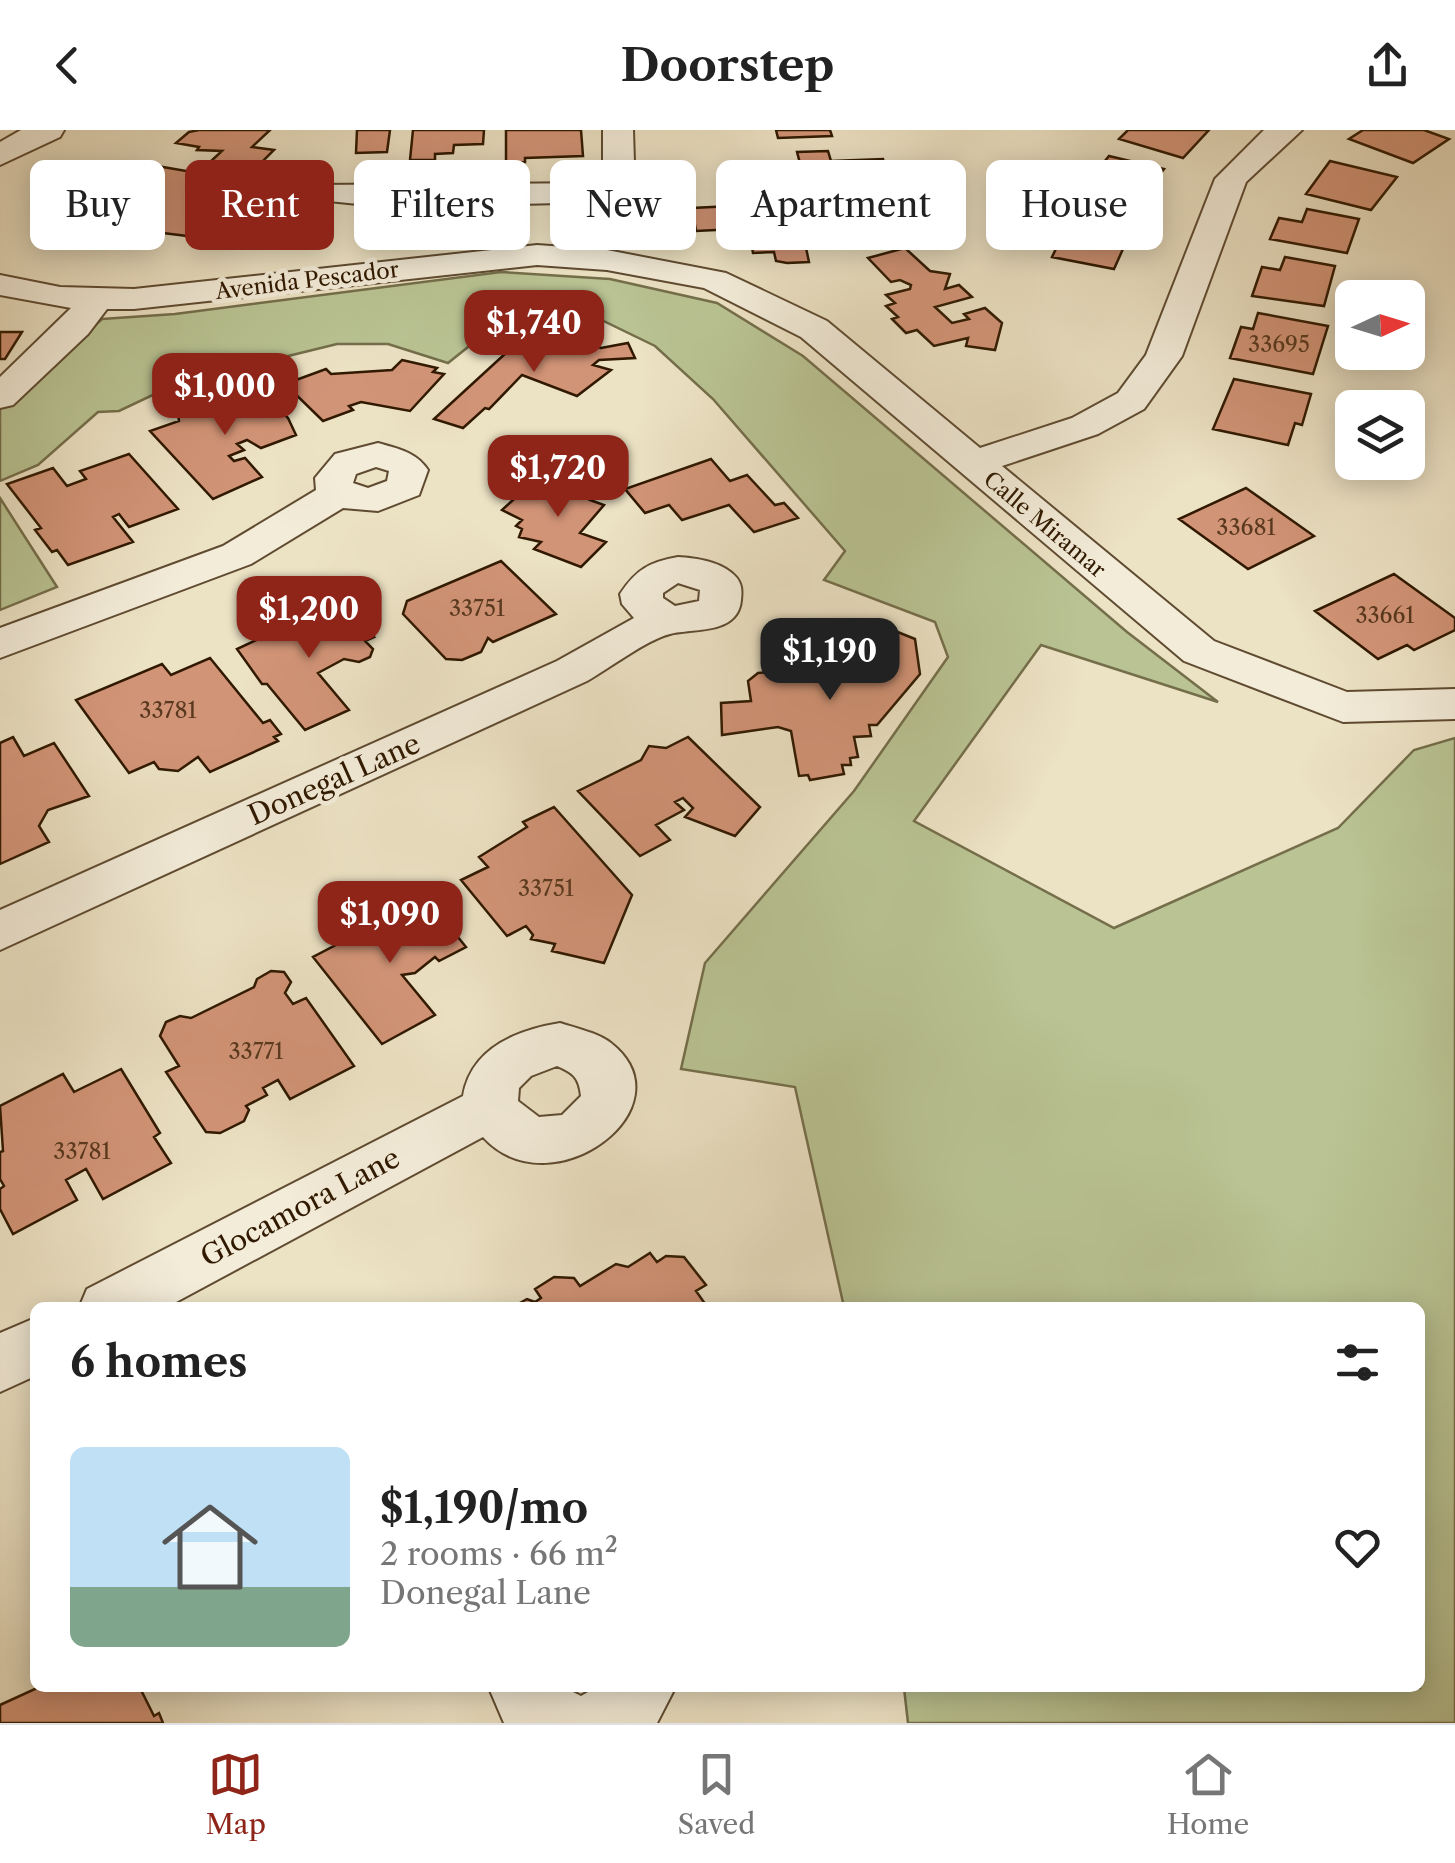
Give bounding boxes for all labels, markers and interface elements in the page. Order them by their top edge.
text: Doorstep [620,37,835,93]
icon: back [40,38,95,93]
icon: share [1360,38,1415,93]
chip: Buy [30,160,165,250]
chip: Rent [185,160,334,250]
chip: Filters [354,160,530,250]
chip: New [550,160,696,250]
chip: Apartment [716,160,966,250]
chip: House [986,160,1163,250]
street label: Avenida Pescador [213,256,400,305]
north arrow [1335,280,1425,370]
map controls [1335,280,1425,480]
pin: $1,740 [453,290,615,375]
text: $1,740 [486,303,582,342]
house number: 33695 [1248,331,1310,358]
pin: $1,000 [144,353,306,438]
text: $1,000 [174,366,276,405]
button: layers [1335,390,1425,480]
pin: $1,720 [477,435,639,520]
text: $1,720 [510,448,606,487]
street label: Calle Miramar [978,466,1111,583]
house number: 33681 [1216,514,1276,541]
pin: $1,200 [228,576,390,661]
text: $1,200 [259,589,359,628]
house number: 33751 [449,595,505,622]
house number: 33661 [1355,602,1415,629]
pin: $1,190 [749,618,911,703]
text: $1,190 [783,631,877,670]
house number: 33781 [139,697,197,724]
street label: Donegal Lane [243,726,425,832]
house number: 33751 [518,875,574,902]
pin: $1,090 [309,881,471,966]
text: $1,090 [340,894,440,933]
house number: 33771 [228,1038,284,1065]
house number: 33781 [53,1138,111,1165]
street label: Glocamora Lane [195,1140,405,1274]
icon: filters [1330,1335,1385,1390]
text: 6 homes [70,1336,248,1388]
text: $1,190/mo [380,1482,588,1534]
icon: home [150,1487,270,1607]
icon: heart [1330,1520,1385,1575]
text: 2 rooms · 66 m² [380,1534,618,1573]
text: Donegal Lane [380,1573,591,1612]
tab: Map [206,1747,266,1841]
tab: Saved [678,1747,755,1841]
tab: Home [1167,1747,1249,1841]

